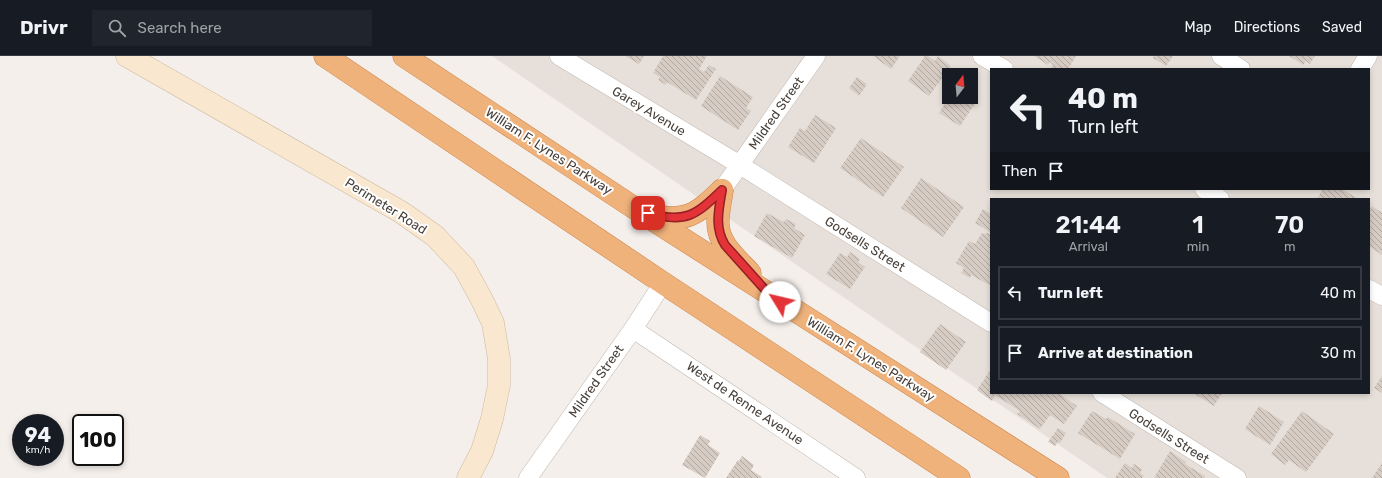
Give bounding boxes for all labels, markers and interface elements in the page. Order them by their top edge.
search box [92,10,372,46]
text: Drivr [20,16,68,39]
icon: search [106,17,128,39]
text: Search here [138,19,222,37]
text: Map [1185,19,1212,36]
text: Directions [1234,19,1300,36]
text: Saved [1322,19,1362,36]
north arrow [942,68,978,104]
map controls [942,68,978,104]
street label: Mildred Street [745,74,807,152]
text: 40 m [1068,82,1138,115]
street label: Garey Avenue [610,83,688,139]
icon: left [1002,84,1054,136]
street label: William F. Lynes Parkway [483,104,615,198]
text: Turn left [1068,116,1138,138]
icon: arrive [1045,160,1067,182]
text: Then [1002,162,1037,180]
street label: Perimeter Road [342,175,430,237]
pin [631,196,665,230]
icon: arrive [637,202,659,224]
text: 21:44 [1056,211,1121,239]
text: 1 [1192,211,1204,239]
text: 70 [1275,211,1304,239]
street label: Godsells Street [822,213,908,275]
text: Arrival [1069,239,1108,254]
text: min [1187,239,1209,254]
text: m [1284,239,1295,254]
position arrow [759,281,801,323]
icon: left [1004,282,1026,304]
text: Turn left [1038,284,1103,302]
text: 40 m [1320,284,1356,302]
street label: William F. Lynes Parkway [804,313,938,405]
street label: Mildred Street [565,342,627,420]
icon: arrive [1004,342,1026,364]
text: Arrive at destination [1038,344,1193,362]
text: 30 m [1320,344,1356,362]
street label: West de Renne Avenue [684,358,806,448]
street label: Godsells Street [1126,405,1212,467]
speed limit sign: 100 [72,414,124,466]
text: 94 [25,423,51,447]
text: km/h [26,444,50,456]

